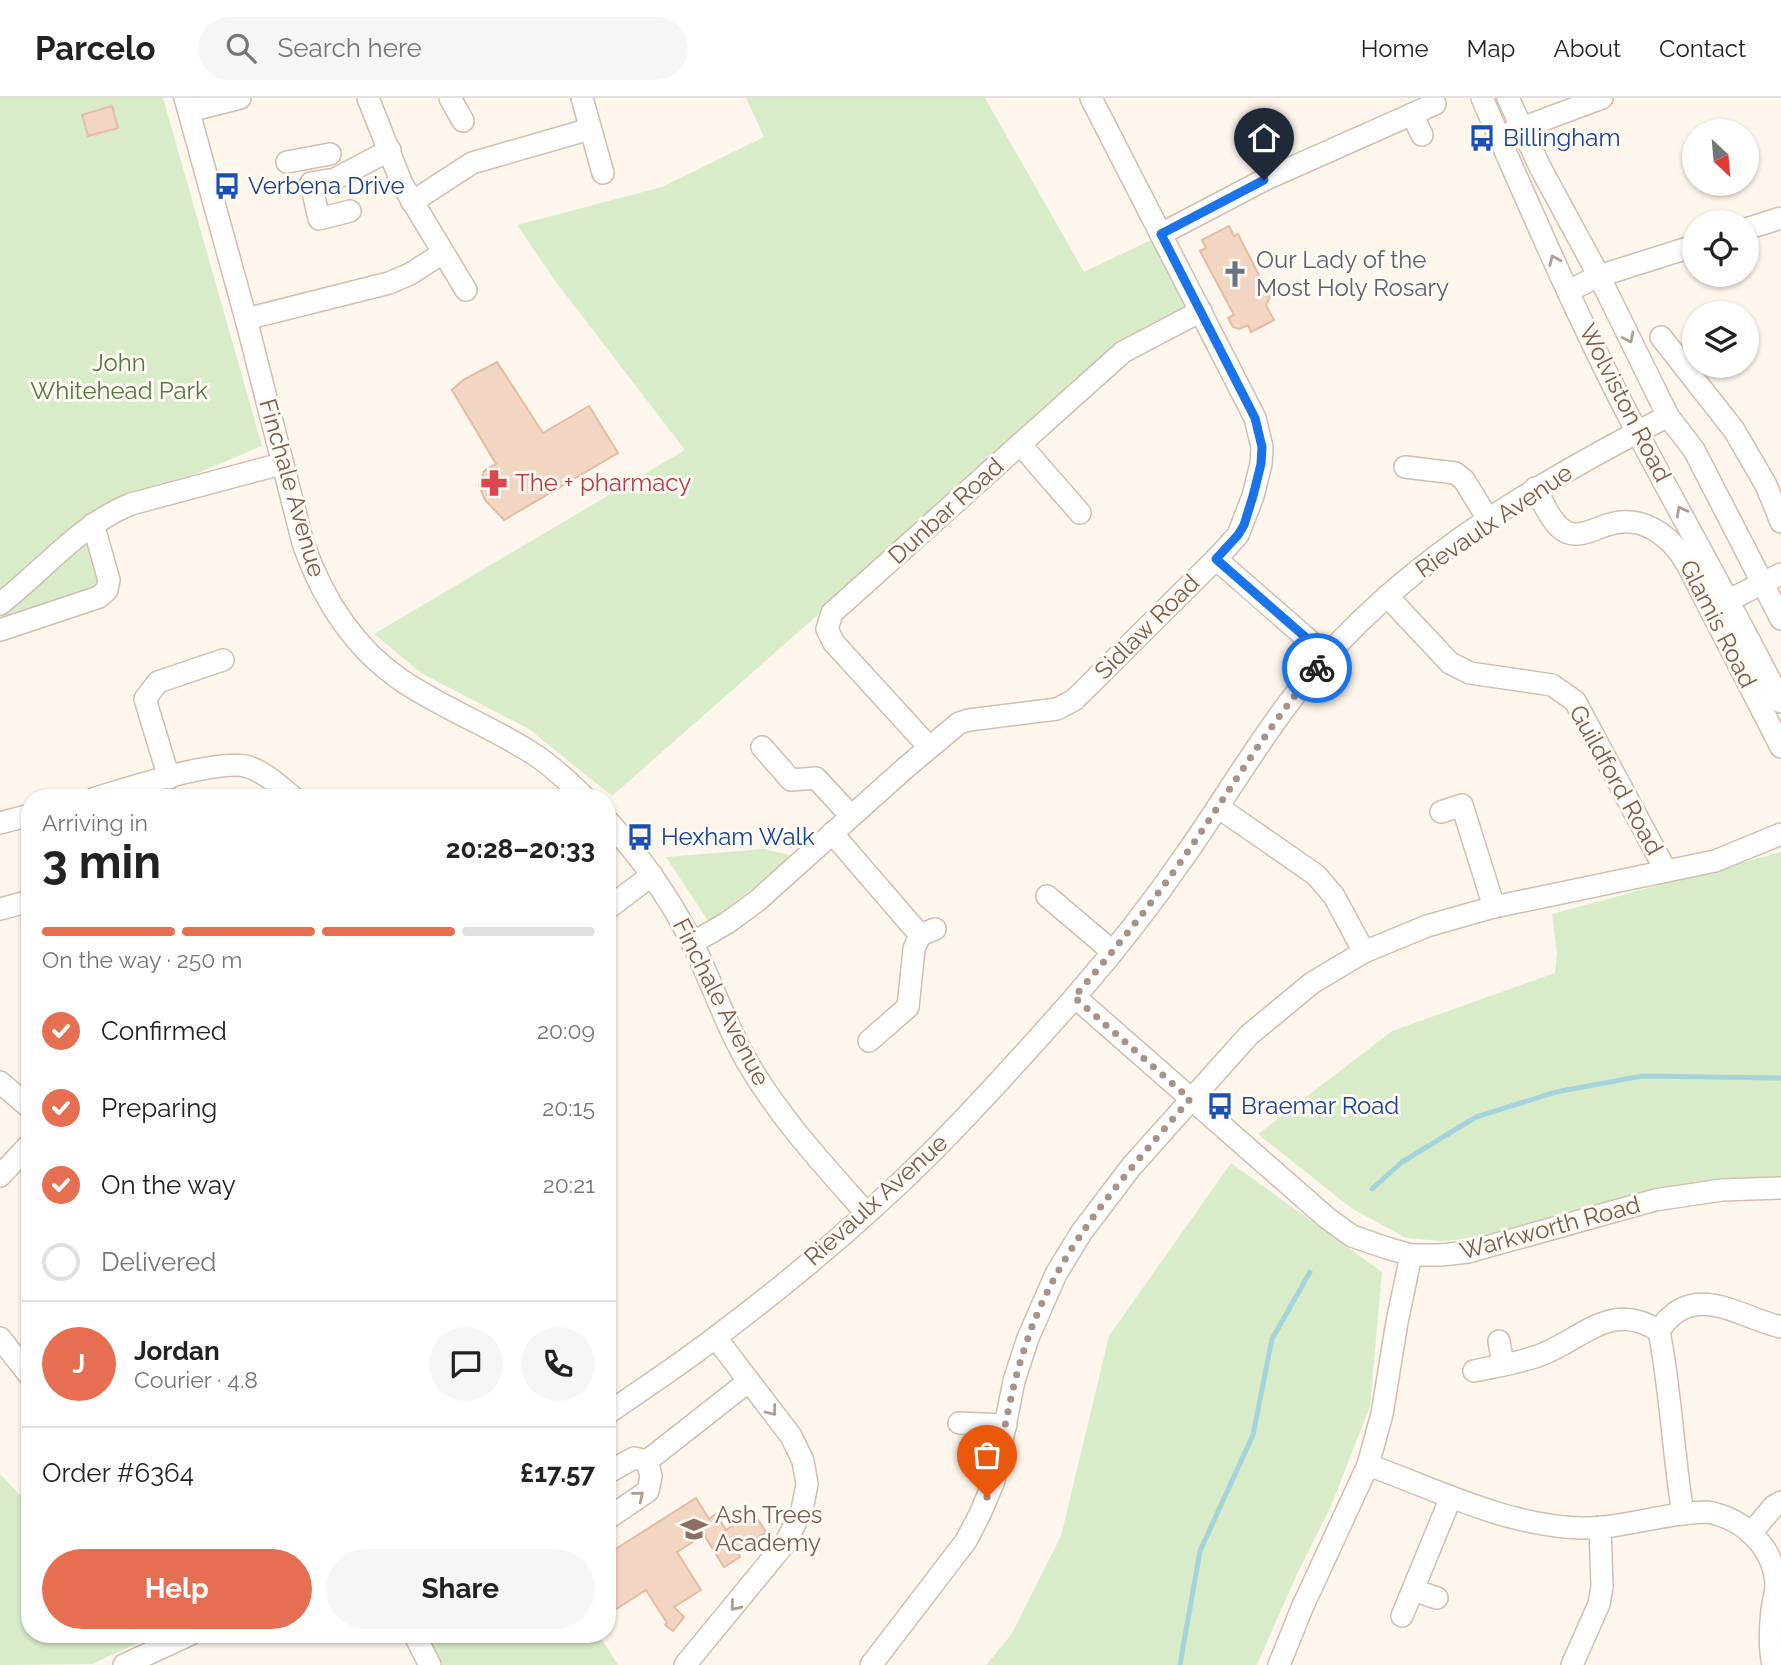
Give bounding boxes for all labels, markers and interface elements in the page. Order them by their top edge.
search box [198,17,688,80]
text: Parcelo [35,29,156,68]
icon: search [222,29,260,67]
text: Search here [278,33,422,63]
text: Home [1361,34,1429,63]
text: Map [1467,34,1515,63]
text: About [1553,34,1621,63]
text: Contact [1659,34,1746,63]
pin [1234,108,1294,180]
icon: home [1245,119,1283,157]
north arrow [1682,119,1759,196]
map controls [1682,119,1759,378]
bus stop icon: Billingham [1467,123,1497,153]
place label: Billingham [1503,123,1620,152]
bus stop icon: Verbena Drive [212,171,242,201]
place label: Verbena Drive [248,171,405,200]
button: locate [1682,210,1759,287]
place label: Our Lady of the Most Holy Rosary [1256,245,1449,302]
one-way arrow [1548,255,1562,267]
church icon: Our Lady of the Most Holy Rosary [1220,259,1250,289]
button: layers [1682,301,1759,378]
street label: Wolviston Road [1573,319,1678,487]
one-way arrow [1620,331,1634,343]
park label: John Whitehead Park [30,348,208,405]
street label: Finchale Avenue [253,396,332,580]
street label: Dunbar Road [882,451,1009,570]
street label: Rievaulx Avenue [1410,458,1578,584]
pharmacy icon: The + pharmacy [479,468,509,498]
place label: The + pharmacy [515,468,691,497]
one-way arrow [1676,506,1690,518]
street label: Glamis Road [1674,555,1763,692]
street label: Sidlaw Road [1088,568,1205,685]
courier [1282,633,1352,703]
icon: bike [1298,649,1336,687]
street label: Guildford Road [1563,700,1670,860]
text: Arriving in [42,809,148,836]
bus stop icon: Hexham Walk [625,822,655,852]
place label: Hexham Walk [661,822,815,851]
text: 20:28–20:33 [446,834,595,864]
text: 3 min [42,835,161,889]
street label: Finchale Avenue [667,913,776,1090]
text: On the way · 250 m [42,946,242,973]
icon: check [42,1012,80,1050]
text: Confirmed [101,1016,227,1046]
text: 20:09 [537,1017,595,1044]
icon: check [42,1089,80,1127]
bus stop icon: Braemar Road [1205,1091,1235,1121]
place label: Braemar Road [1241,1091,1399,1120]
text: Preparing [101,1093,217,1123]
text: 20:15 [542,1094,595,1121]
street label: Rievaulx Avenue [798,1128,953,1271]
icon: check [42,1166,80,1204]
text: On the way [101,1170,236,1200]
text: 20:21 [543,1171,595,1198]
street label: Warkworth Road [1456,1189,1643,1266]
text: Delivered [101,1247,216,1277]
button: chat [429,1327,503,1401]
button: phone [521,1327,595,1401]
text: Jordan [134,1336,220,1366]
text: J [73,1349,85,1379]
text: Courier · 4.8 [134,1366,258,1393]
one-way arrow [764,1404,777,1416]
pin [957,1425,1017,1497]
icon: bag [968,1436,1006,1474]
text: Order #6364 [42,1458,194,1488]
text: £17.57 [520,1458,595,1488]
one-way arrow [632,1491,644,1504]
place label: Ash Trees Academy [715,1500,822,1557]
school or university icon: Ash Trees Academy [679,1514,709,1544]
button: Help [42,1549,312,1629]
button: Share [326,1549,595,1629]
one-way arrow [730,1599,743,1611]

